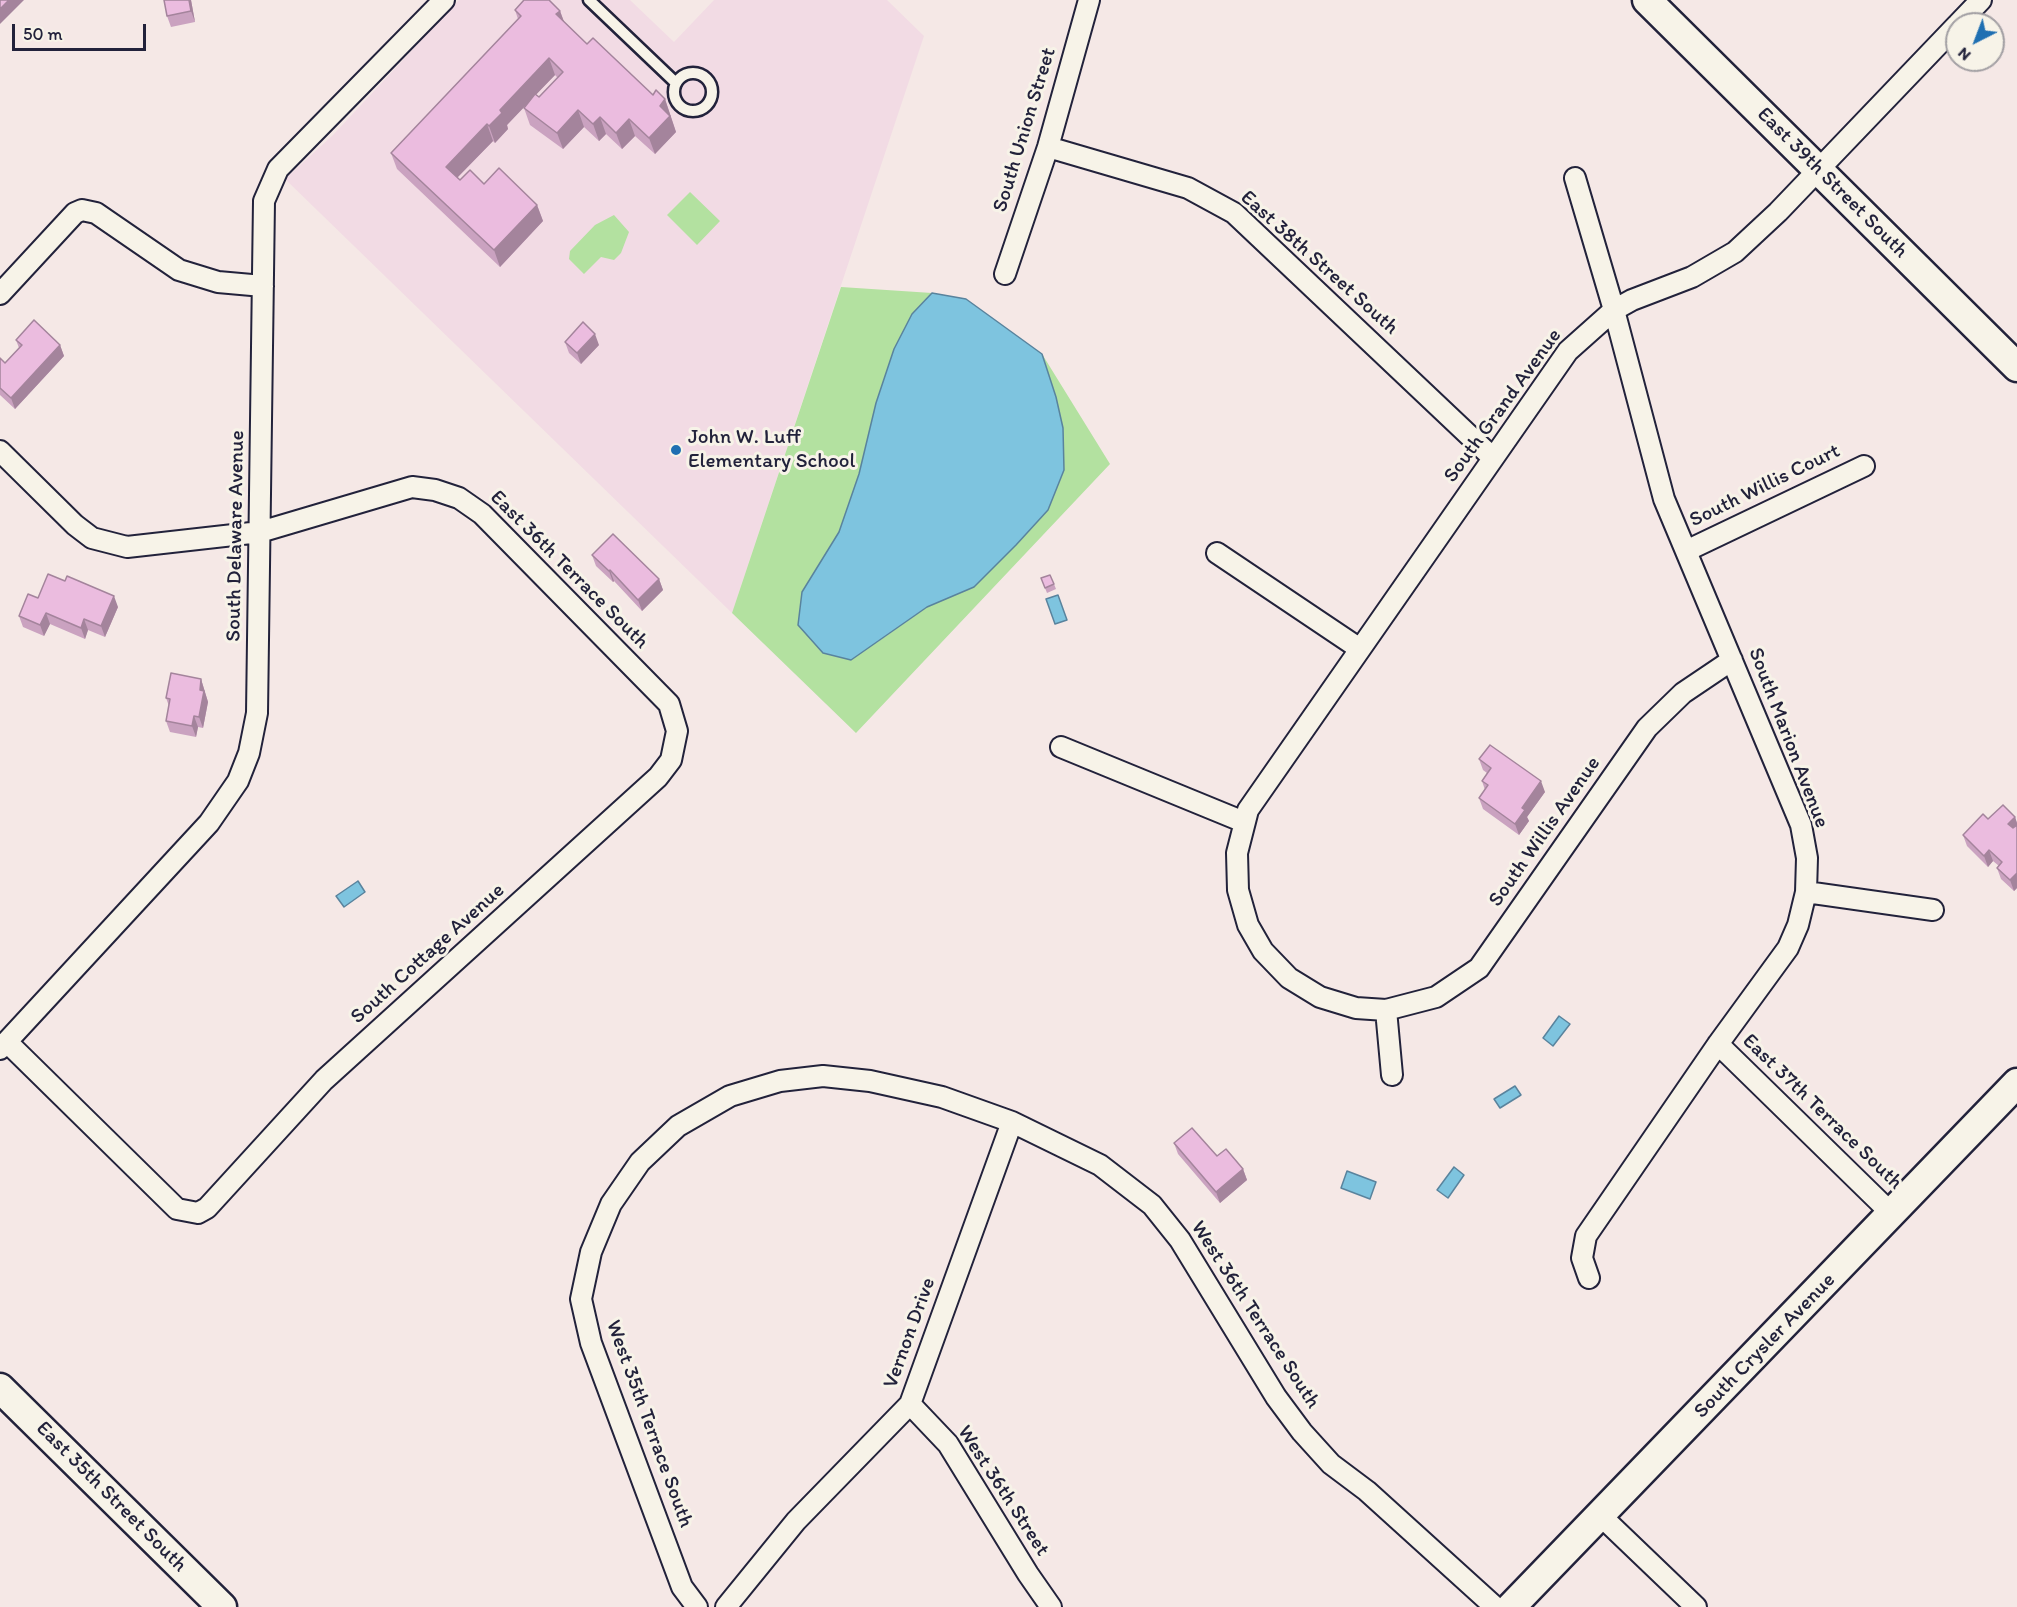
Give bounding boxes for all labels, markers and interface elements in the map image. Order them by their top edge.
scale bar [15,12,148,50]
north arrow [1945,12,2005,72]
text: 50 m [23,23,63,45]
text: N [1954,44,1974,65]
street label: South Union Street [988,45,1062,215]
street label: East 39th Street South [1751,102,1913,264]
street label: East 38th Street South [1235,186,1403,340]
street label: South Grand Avenue [1439,324,1567,488]
place label: John W. Luff Elementary School [688,425,855,475]
street label: South Delaware Avenue [222,430,250,642]
street label: South Willis Court [1686,439,1844,533]
marker: John W. Luff Elementary School [669,443,683,457]
street label: East 36th Terrace South [484,485,654,655]
street label: South Marion Avenue [1742,644,1834,832]
street label: South Willis Avenue [1484,752,1606,912]
street label: South Cottage Avenue [346,878,510,1030]
street label: East 37th Terrace South [1737,1029,1907,1195]
street label: West 36th Terrace South [1185,1216,1325,1414]
street label: South Crysler Avenue [1689,1268,1841,1424]
street label: Vernon Drive [878,1274,942,1392]
street label: West 35th Terrace South [600,1317,698,1531]
street label: East 35th Street South [30,1416,192,1578]
street label: West 36th Street [951,1421,1055,1561]

